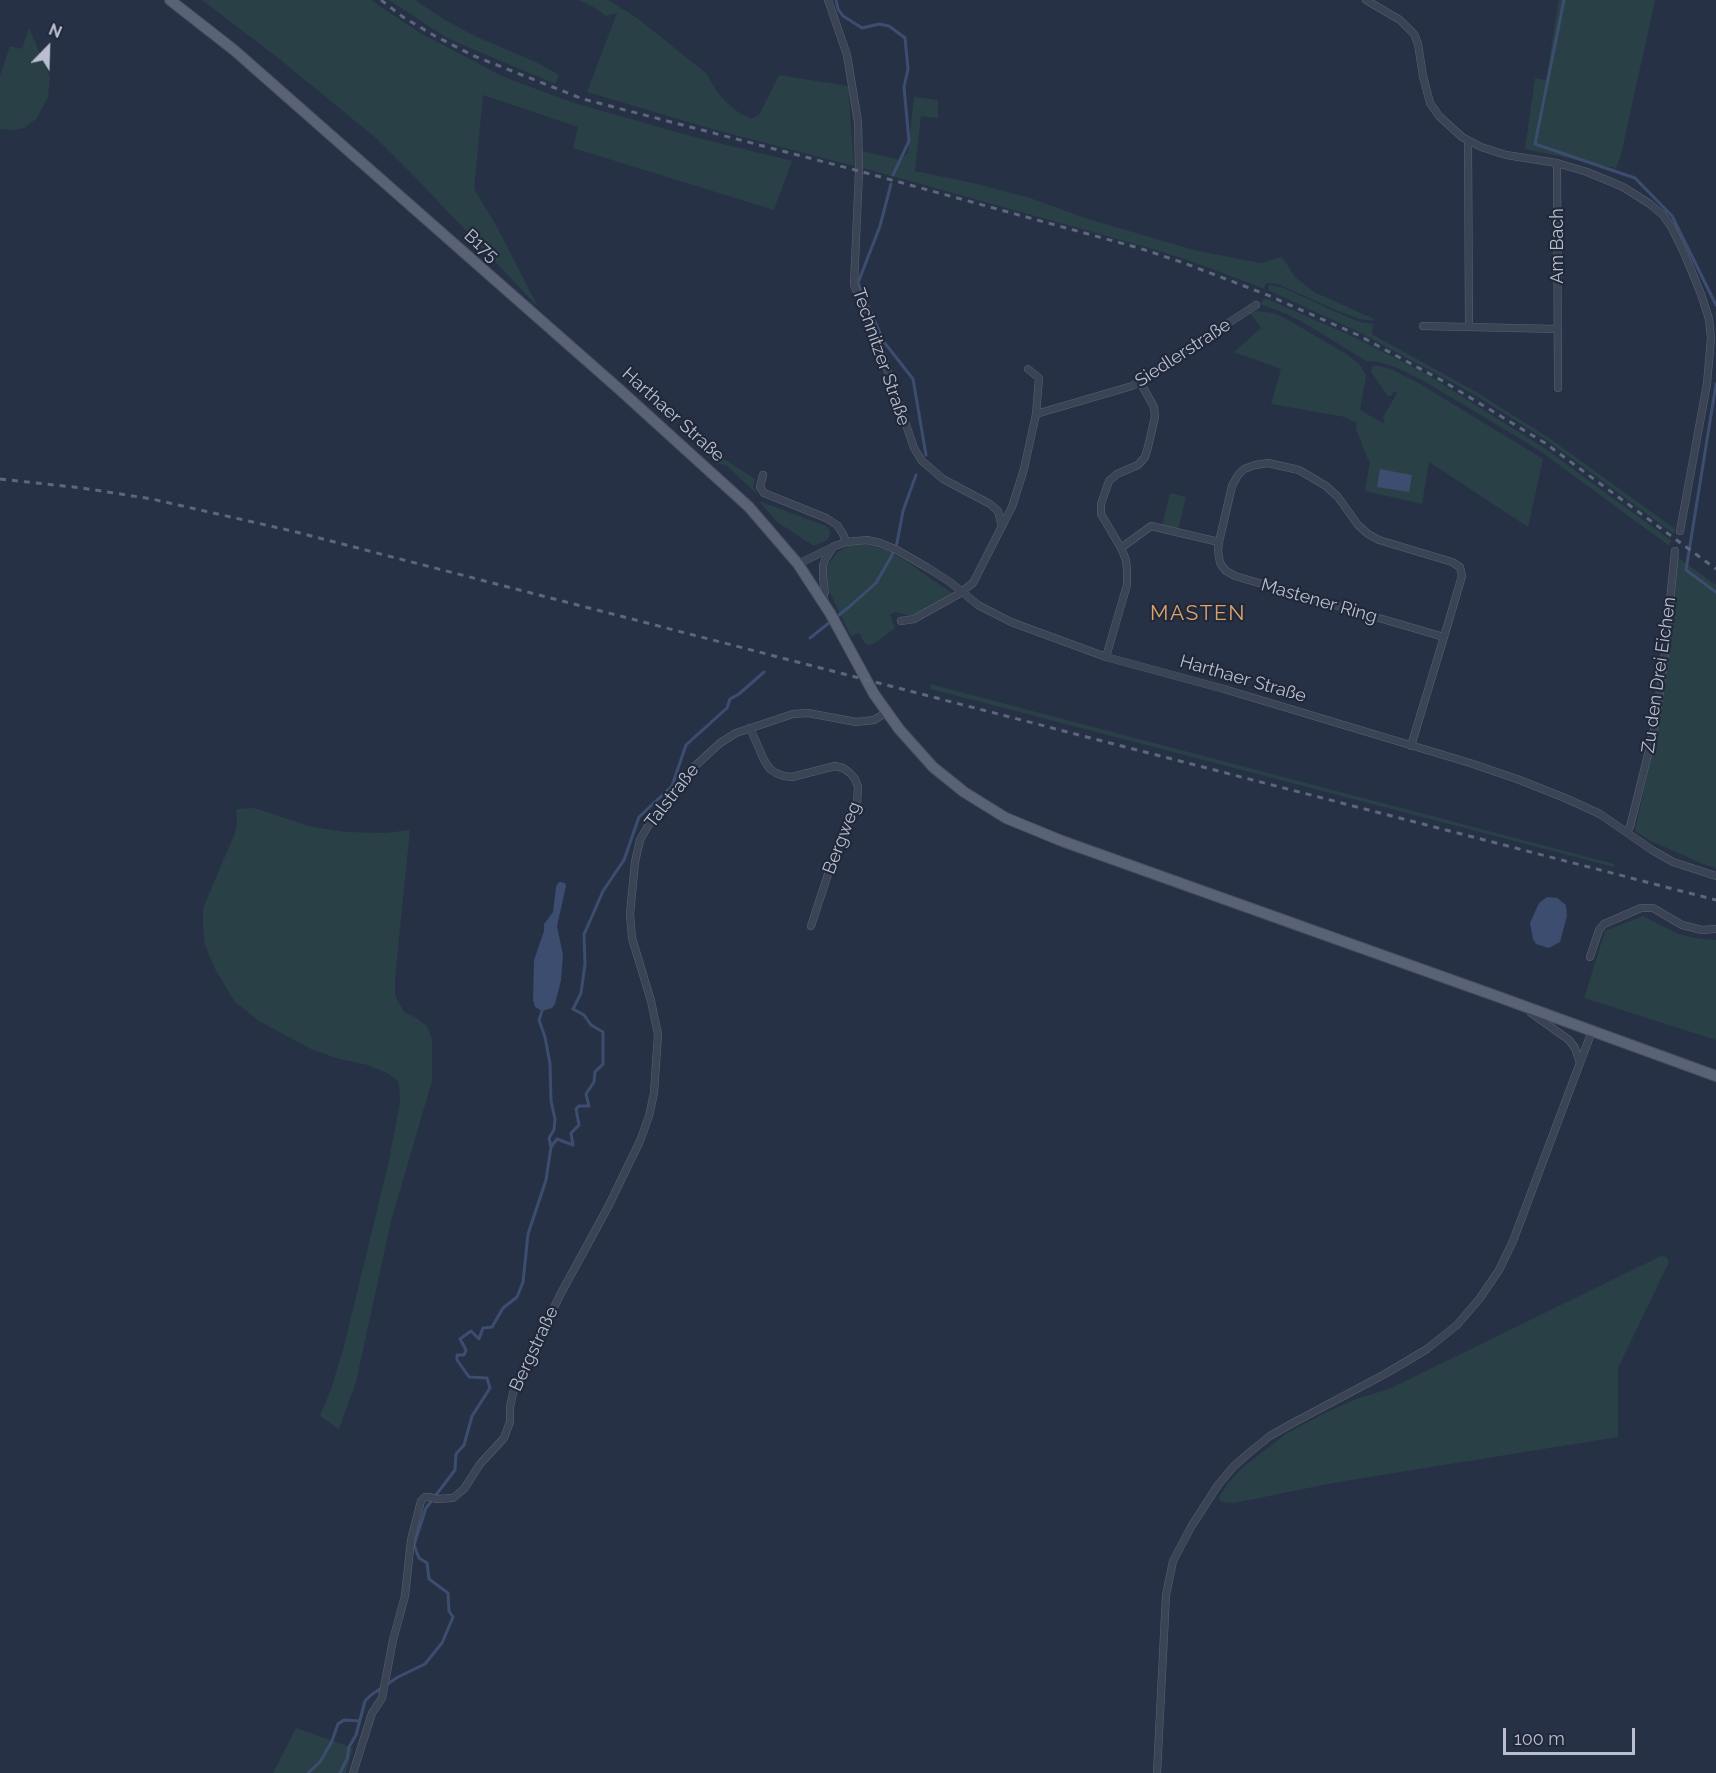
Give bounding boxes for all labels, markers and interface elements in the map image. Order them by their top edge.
north arrow [18,18,78,78]
text: N [46,20,65,42]
street label: Am Bach [1547,208,1569,284]
street label: B175 [459,225,503,267]
street label: Technitzer Straße [847,285,915,429]
street label: Siedlerstraße [1131,314,1235,392]
street label: Harthaer Straße [617,363,729,467]
street label: Mastener Ring [1258,574,1380,628]
street label: Zu den Drei Eichen [1637,596,1681,754]
district label: MASTEN [1150,601,1246,627]
street label: Harthaer Straße [1177,651,1309,707]
street label: Talstraße [640,760,704,832]
street label: Bergweg [818,799,866,877]
street label: Bergstraße [505,1303,563,1395]
scale bar [1506,1716,1638,1754]
text: 100 m [1514,1728,1565,1749]

